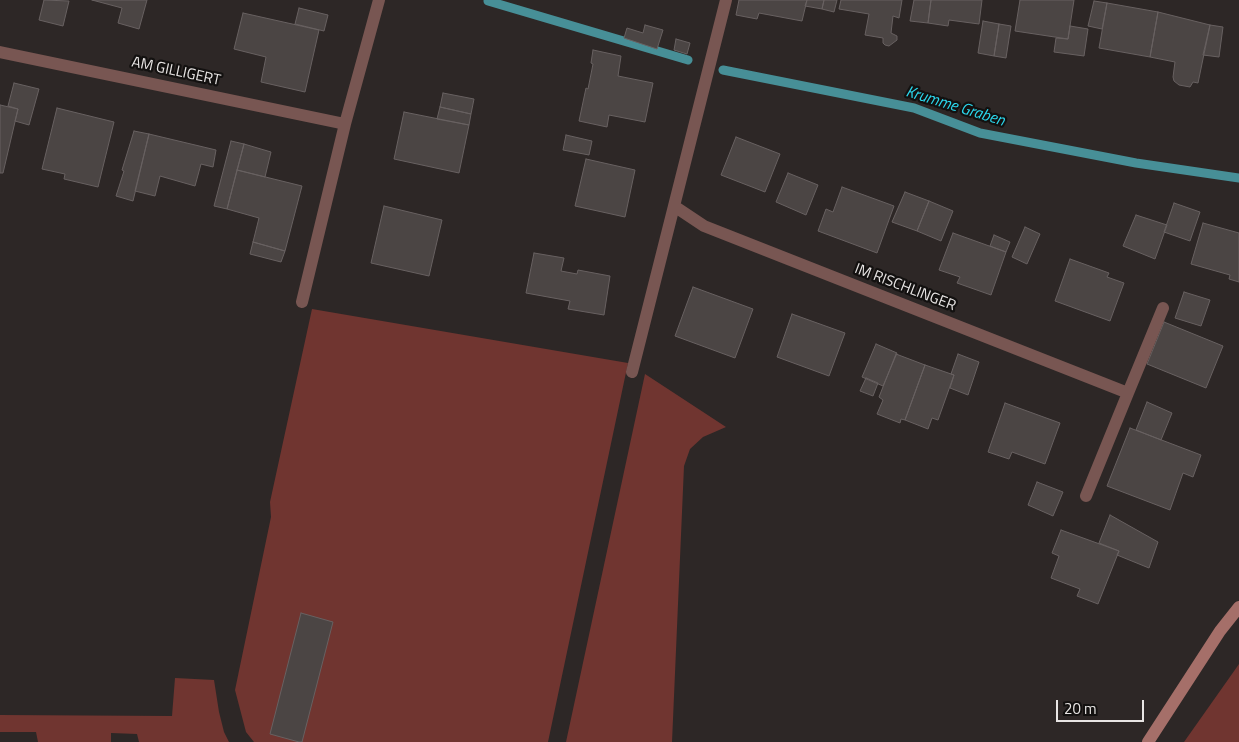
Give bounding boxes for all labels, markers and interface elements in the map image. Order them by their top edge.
street label: AM GILLIGERT [130,54,222,90]
water label: Krumme Graben [903,83,1007,131]
street label: IM RISCHLINGER [852,260,958,316]
scale bar [1059,690,1146,722]
text: 20 m [1064,697,1097,720]

